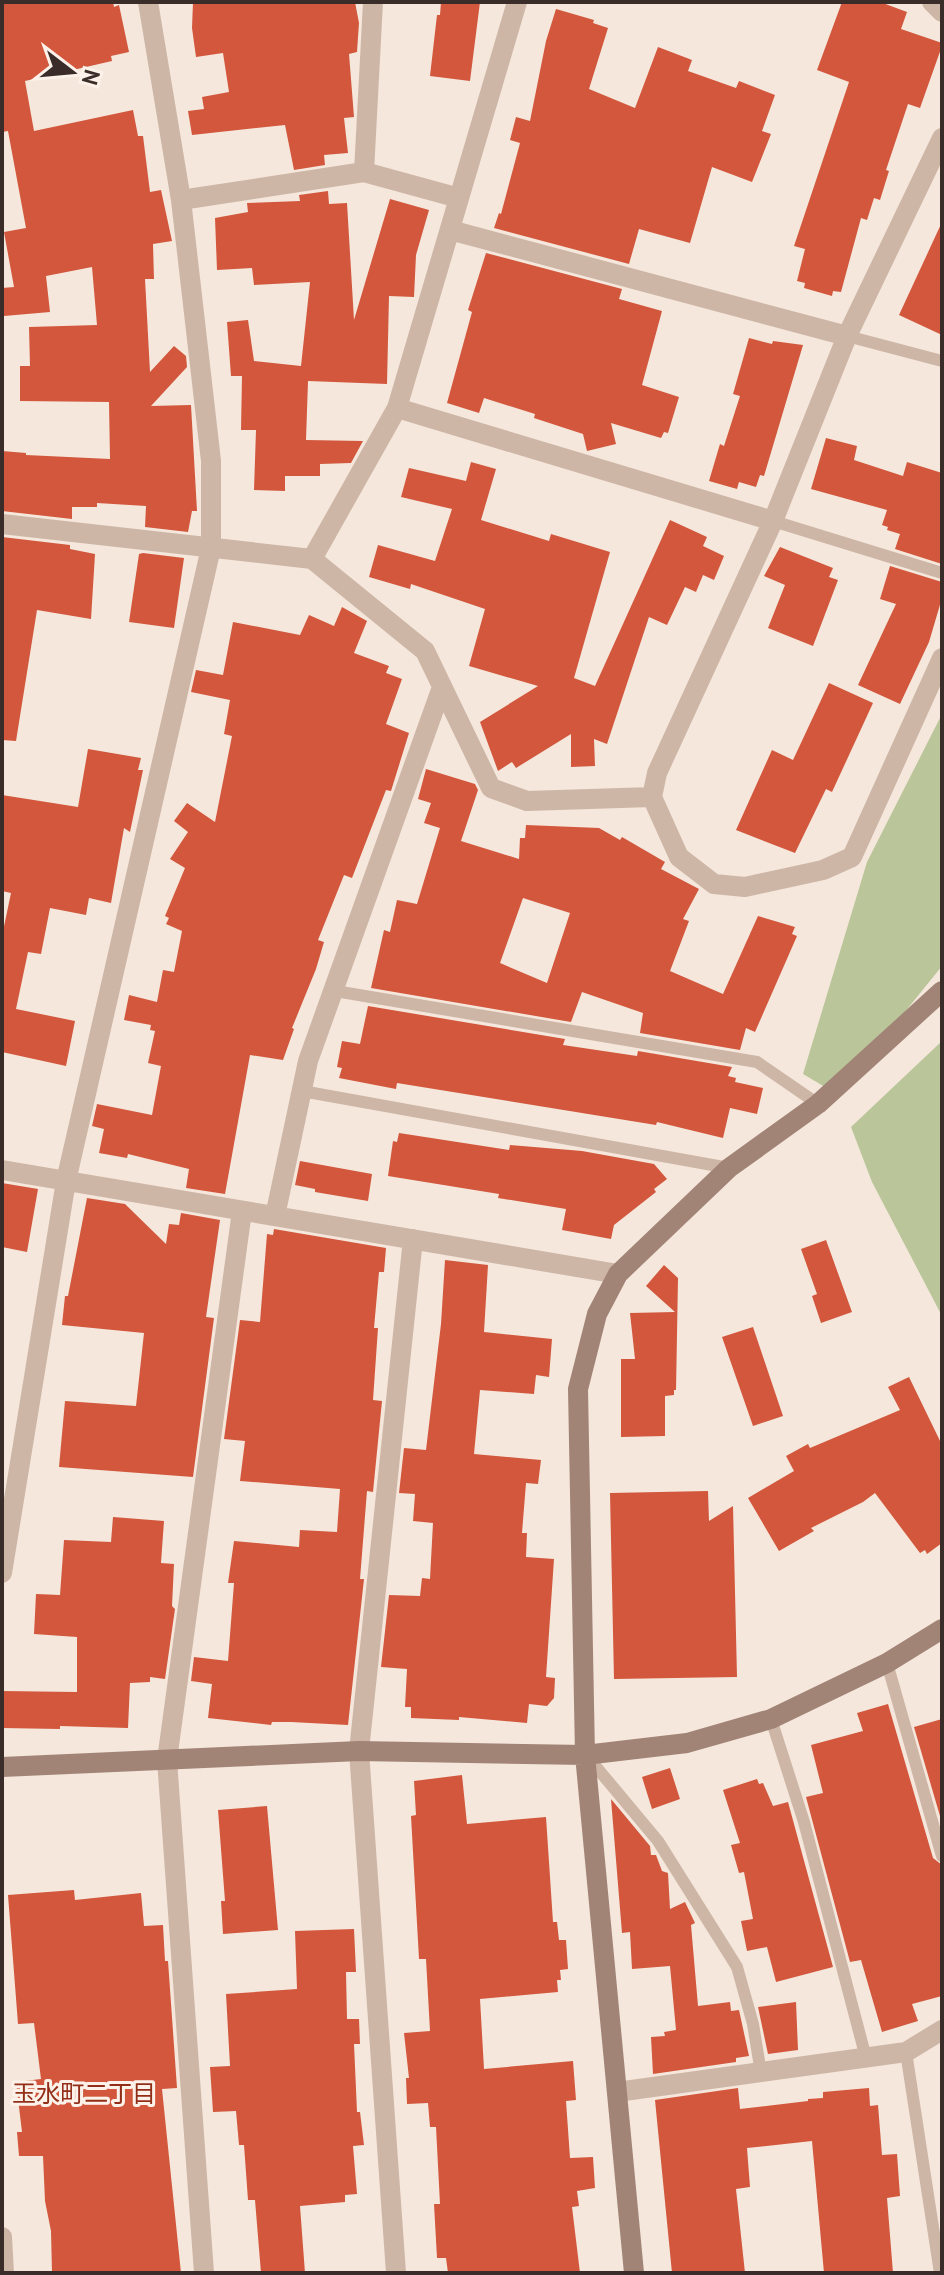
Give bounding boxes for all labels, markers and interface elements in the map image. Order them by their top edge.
north arrow [32,32,112,112]
text: N [76,67,107,88]
district label: 玉水町二丁目 [12,2078,156,2109]

